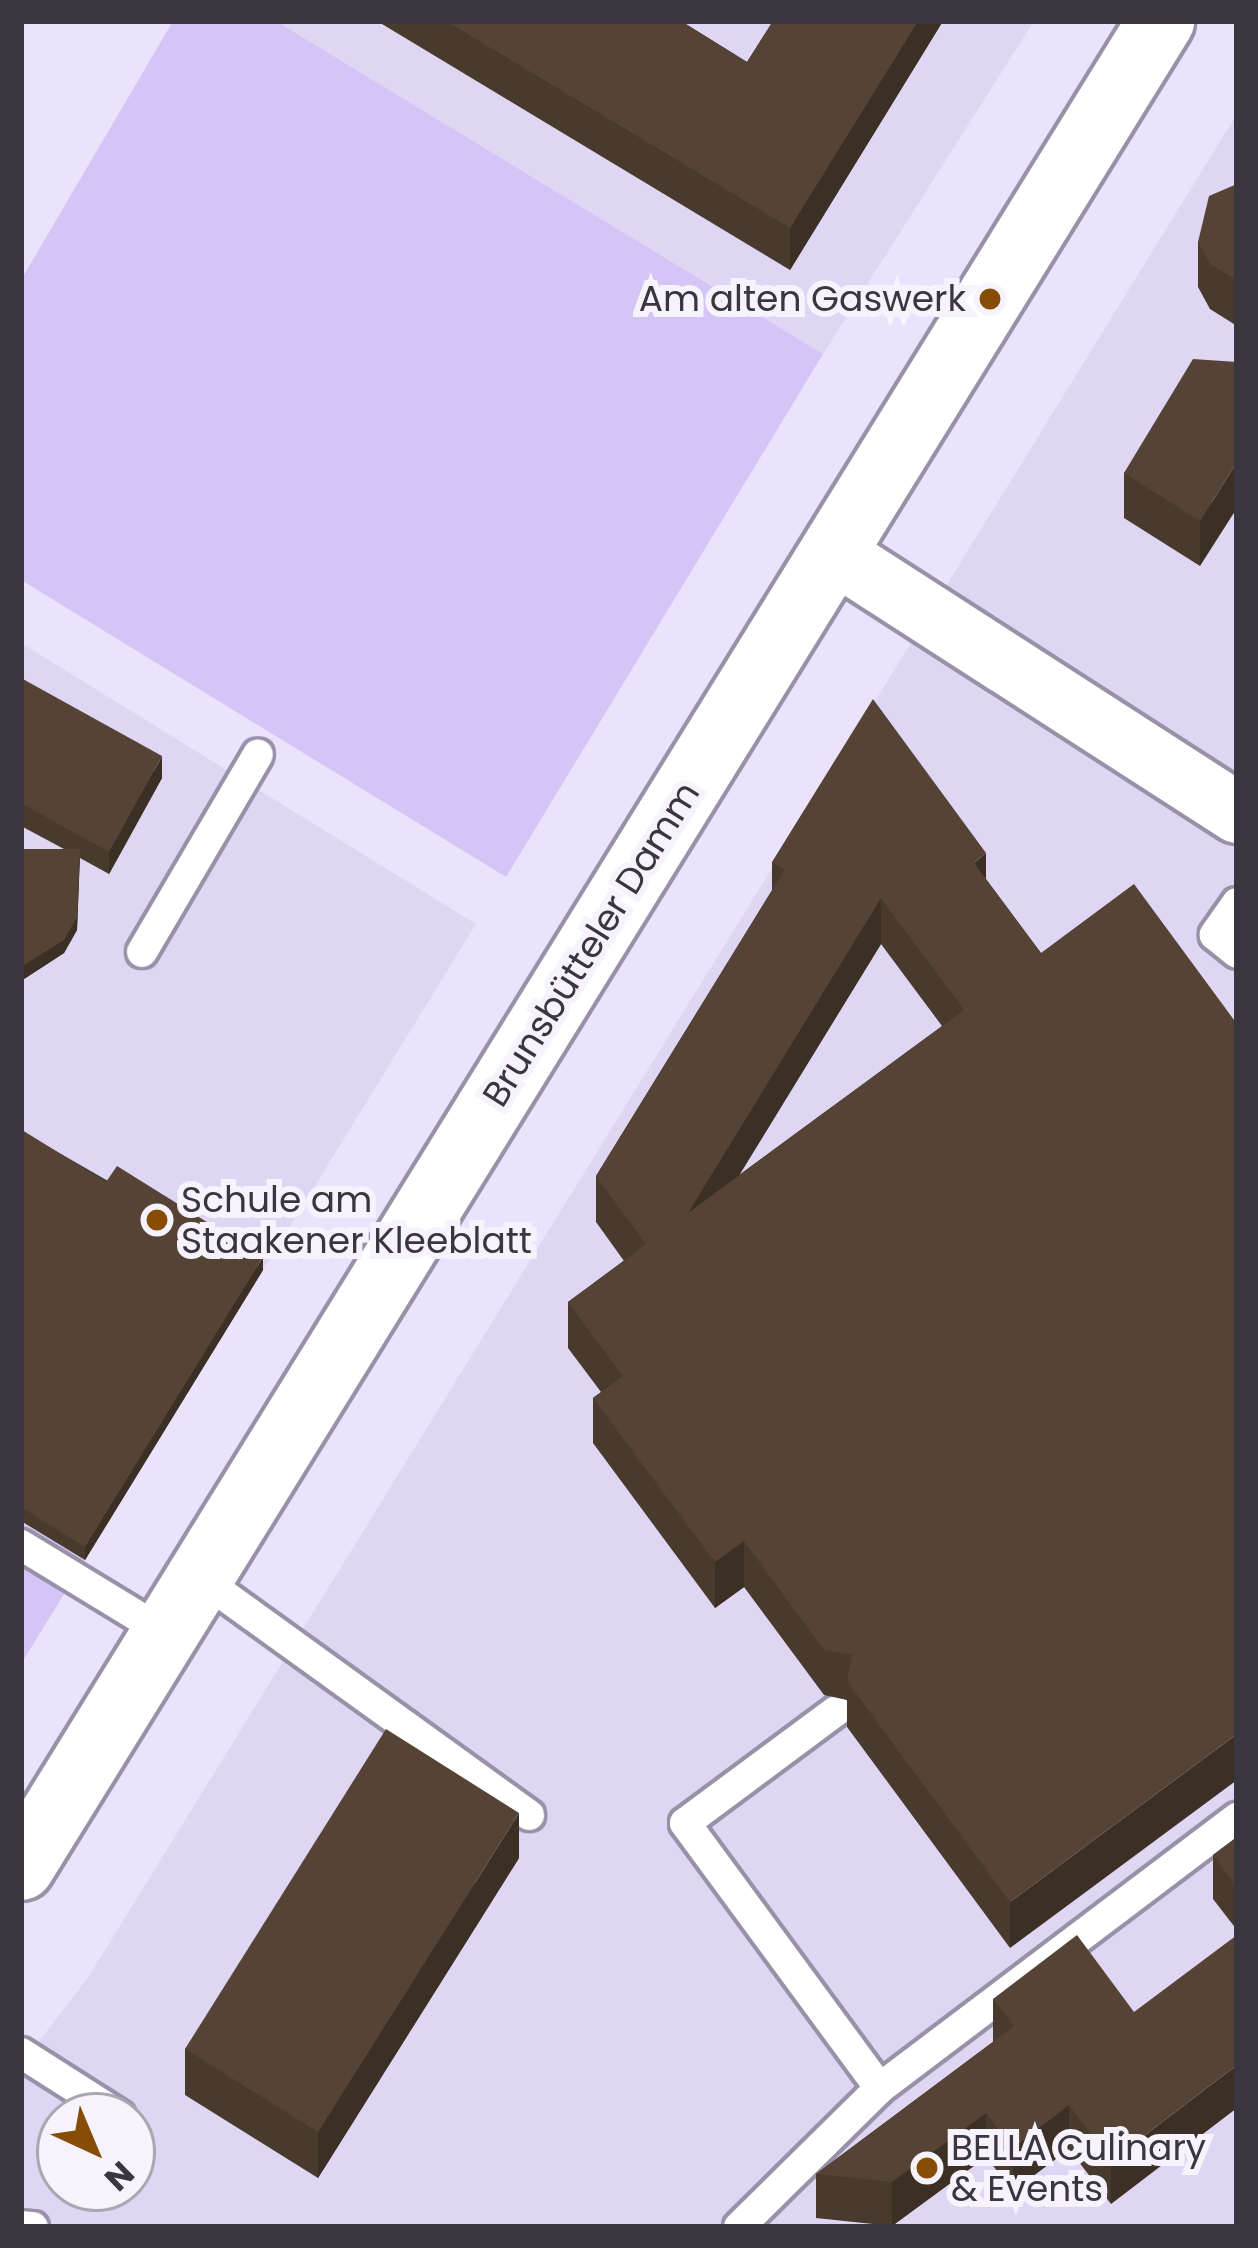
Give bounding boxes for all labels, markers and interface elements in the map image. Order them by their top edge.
place label: Am alten Gaswerk [639,277,966,321]
marker: Am alten Gaswerk [977,286,1003,312]
street label: Brunsbütteler Damm [473,774,709,1114]
place label: Schule am Staakener Kleeblatt [181,1177,532,1262]
marker: Schule am Staakener Kleeblatt [144,1207,170,1233]
north arrow [36,2092,156,2212]
place label: BELLA Culinary & Events [951,2125,1206,2210]
text: N [94,2151,145,2202]
marker: BELLA Culinary & Events [914,2155,940,2181]

